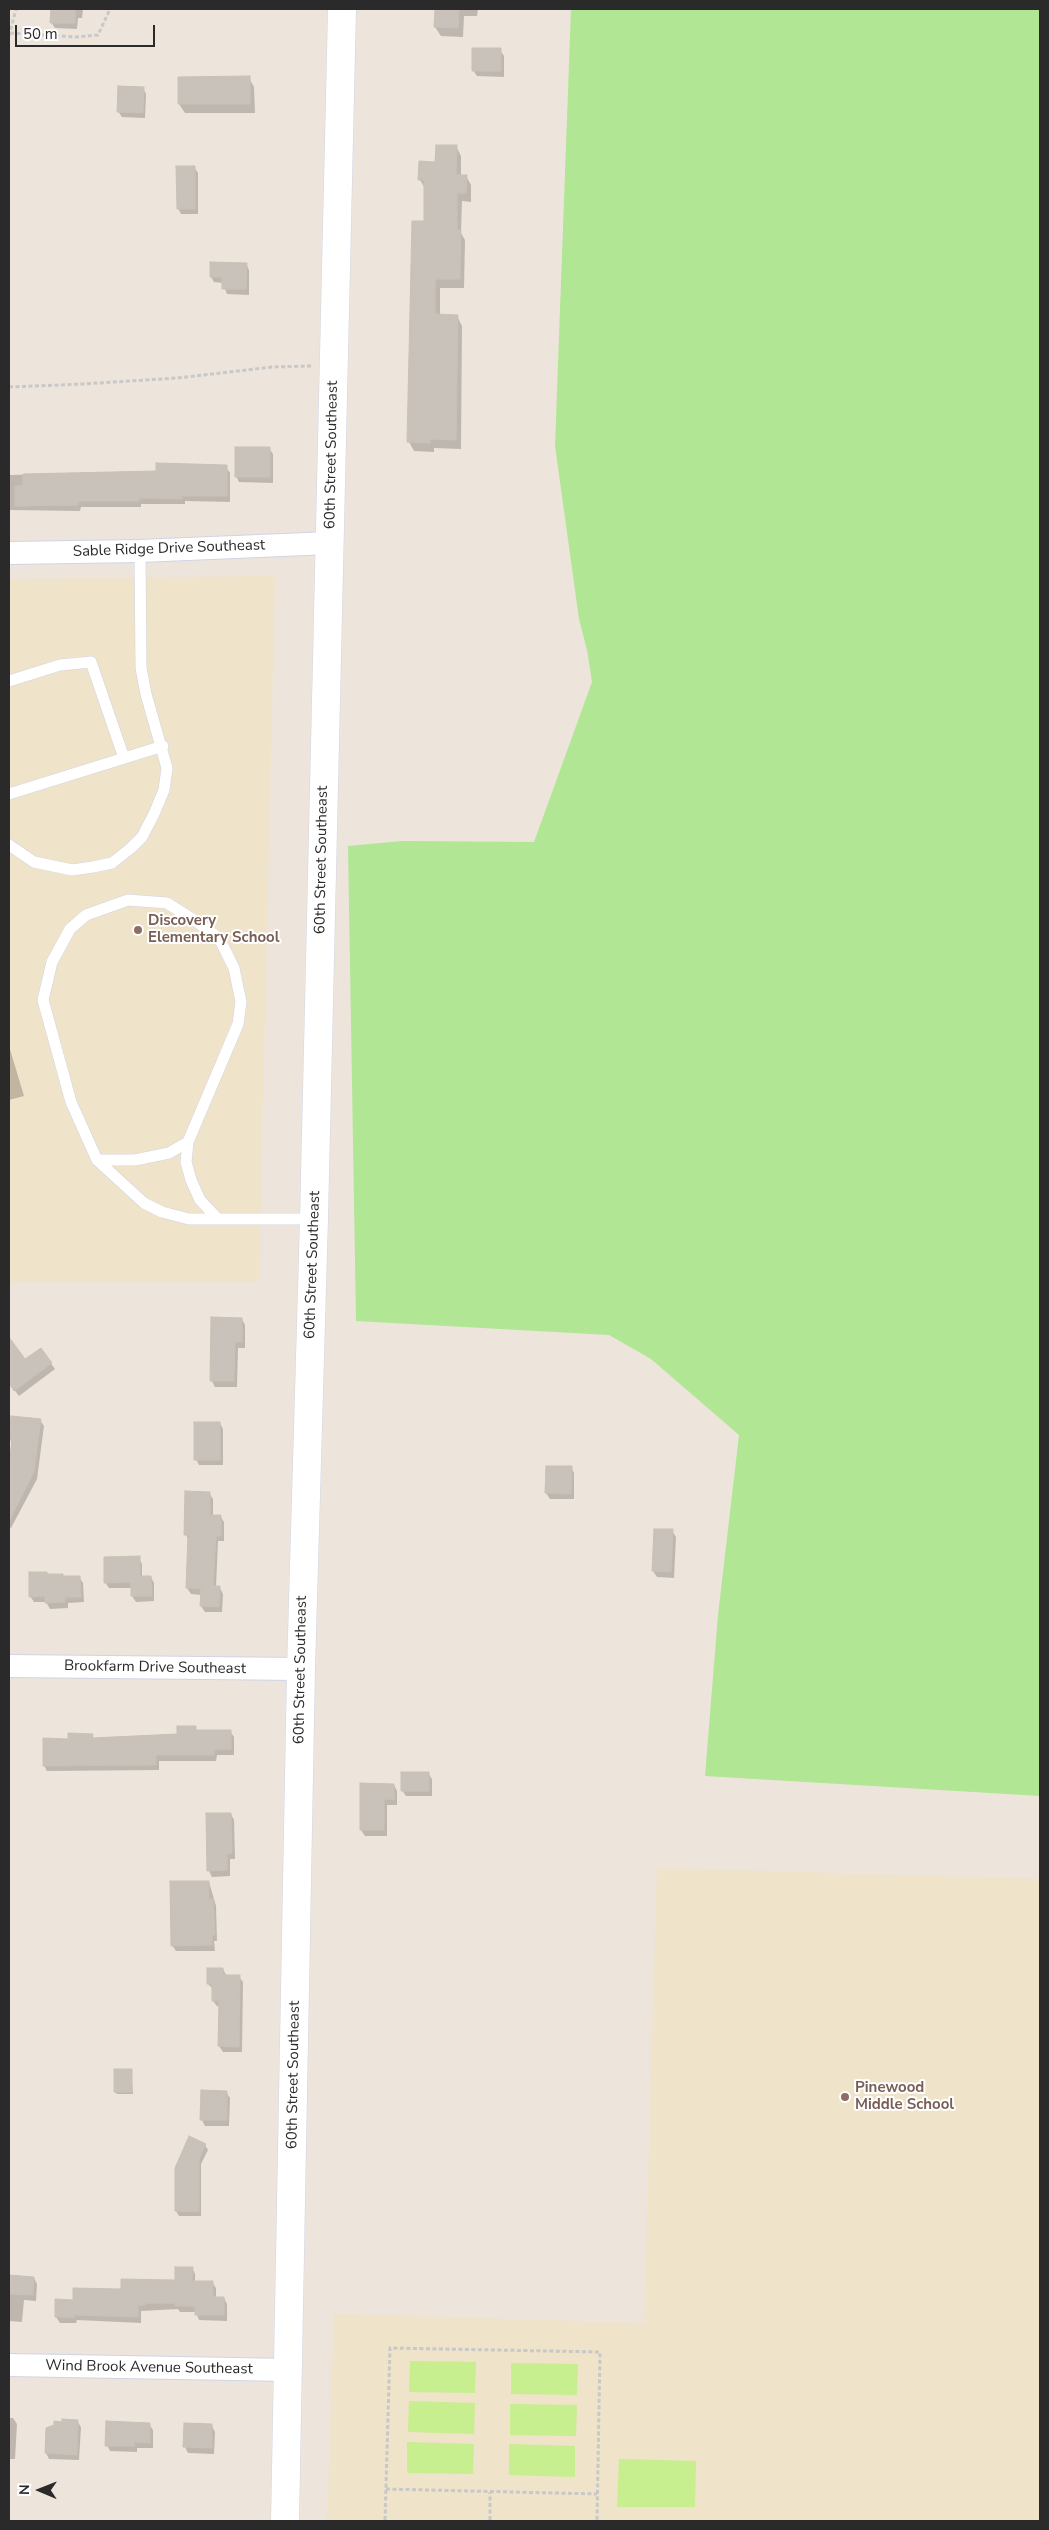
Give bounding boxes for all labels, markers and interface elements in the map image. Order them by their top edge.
scale bar [18,15,158,47]
text: 50 m [23,24,58,44]
street label: 60th Street Southeast [322,381,342,529]
street label: Sable Ridge Drive Southeast [72,537,266,561]
street label: 60th Street Southeast [312,786,332,934]
place label: Discovery Elementary School [148,912,279,947]
marker: Discovery Elementary School [132,924,144,936]
street label: 60th Street Southeast [301,1190,325,1340]
street label: 60th Street Southeast [291,1596,311,1744]
street label: Brookfarm Drive Southeast [64,1657,246,1679]
street label: 60th Street Southeast [284,2001,304,2149]
place label: Pinewood Middle School [855,2079,954,2114]
marker: Pinewood Middle School [839,2091,851,2103]
street label: Wind Brook Avenue Southeast [45,2357,253,2379]
north arrow [15,2465,65,2515]
text: N [15,2484,34,2495]

